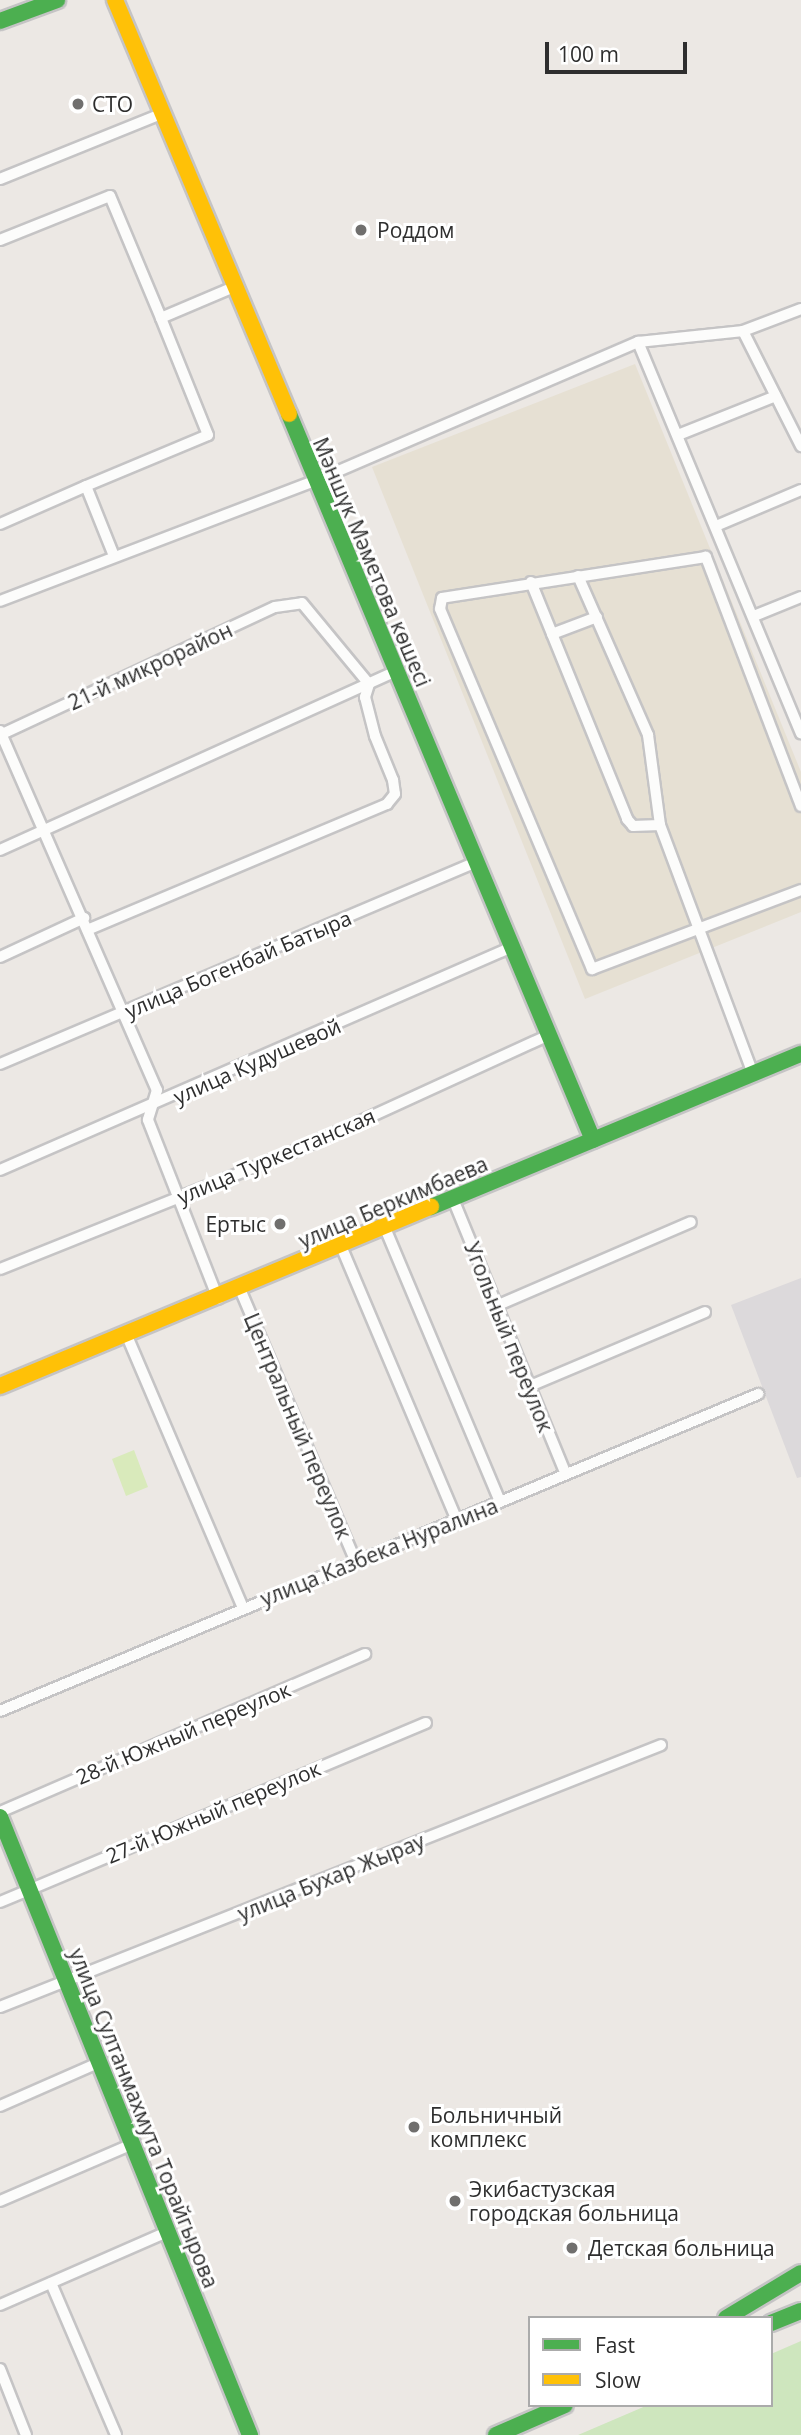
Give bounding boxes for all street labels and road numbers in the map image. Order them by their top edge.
street label: Мәншүк Мәметова көшесі [308,434,436,690]
street label: 21-й микрорайон [64,617,236,715]
street label: улица Богенбай Батыра [121,905,355,1023]
street label: улица Кудушевой [169,1013,345,1109]
street label: улица Туркестанская [173,1103,379,1209]
street label: улица Беркимбаева [295,1151,491,1253]
street label: Угольный переулок [459,1238,559,1436]
street label: Центральный переулок [239,1309,357,1543]
street label: улица Казбека Нуралина [257,1493,501,1611]
street label: 28-й Южный переулок [72,1676,294,1790]
street label: 27-й Южный переулок [102,1755,324,1869]
street label: улица Бухар Жырау [234,1828,428,1926]
street label: улица Султанмахмута Торайгырова [64,1944,224,2292]

